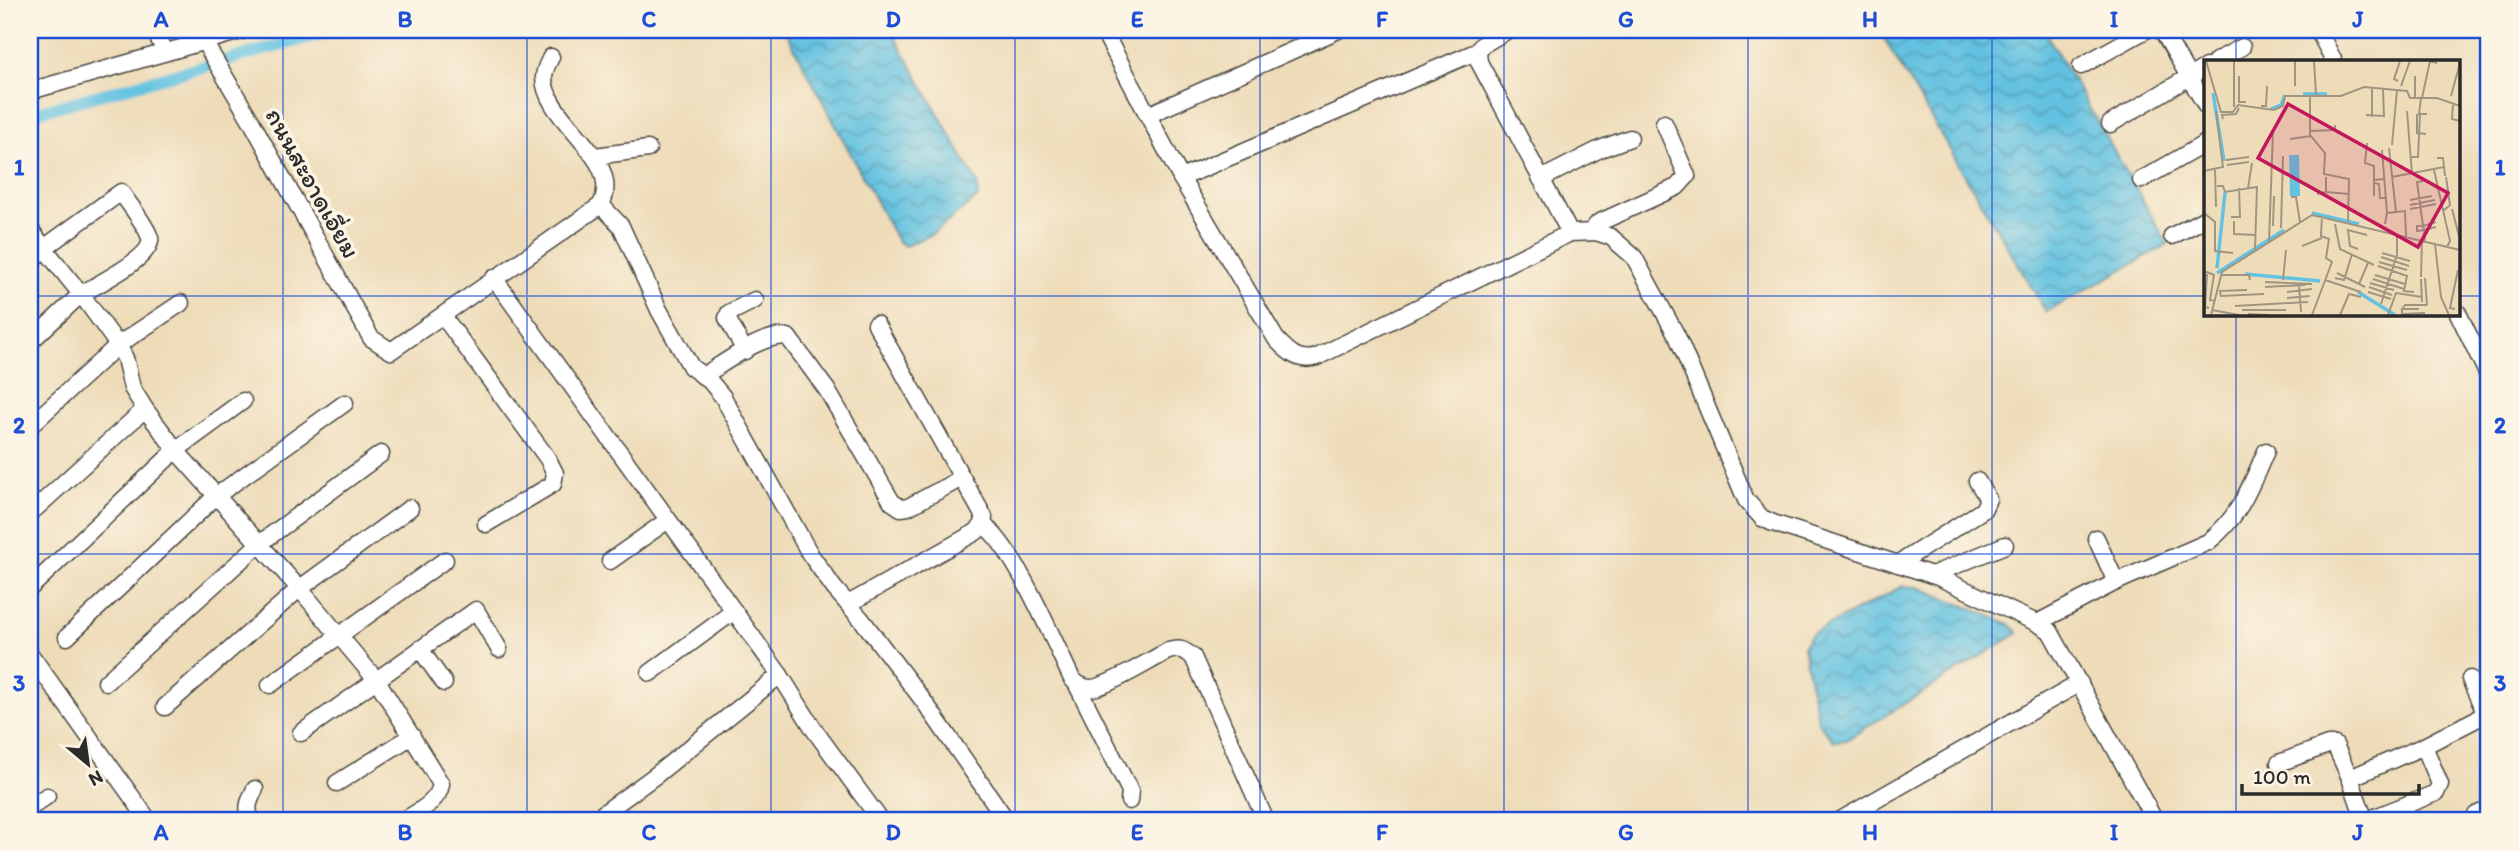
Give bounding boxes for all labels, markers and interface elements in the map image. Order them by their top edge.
text: A [153,5,169,33]
text: B [398,5,413,33]
text: C [642,5,657,33]
text: D [885,5,901,33]
text: E [1131,5,1144,33]
text: F [1376,5,1389,33]
text: G [1618,5,1634,33]
text: H [1862,5,1878,33]
text: I [2110,5,2119,33]
text: J [2351,5,2364,33]
inset map [2204,60,2460,315]
street label: ถนนสะอาดเอี่ยม [259,102,367,264]
text: 1 [14,153,25,181]
text: 1 [2495,153,2506,181]
text: 2 [13,411,26,439]
text: 2 [2494,411,2507,439]
text: 3 [13,669,26,697]
text: 3 [2494,669,2507,697]
north arrow [52,728,122,798]
scale bar [2242,753,2419,797]
text: 100 m [2253,764,2311,789]
text: N [85,765,107,792]
text: A [153,818,169,846]
text: B [398,818,413,846]
text: C [642,818,657,846]
text: D [885,818,901,846]
text: E [1131,818,1144,846]
text: F [1376,818,1389,846]
text: G [1618,818,1634,846]
text: H [1862,818,1878,846]
text: I [2110,818,2119,846]
text: J [2351,818,2364,846]

